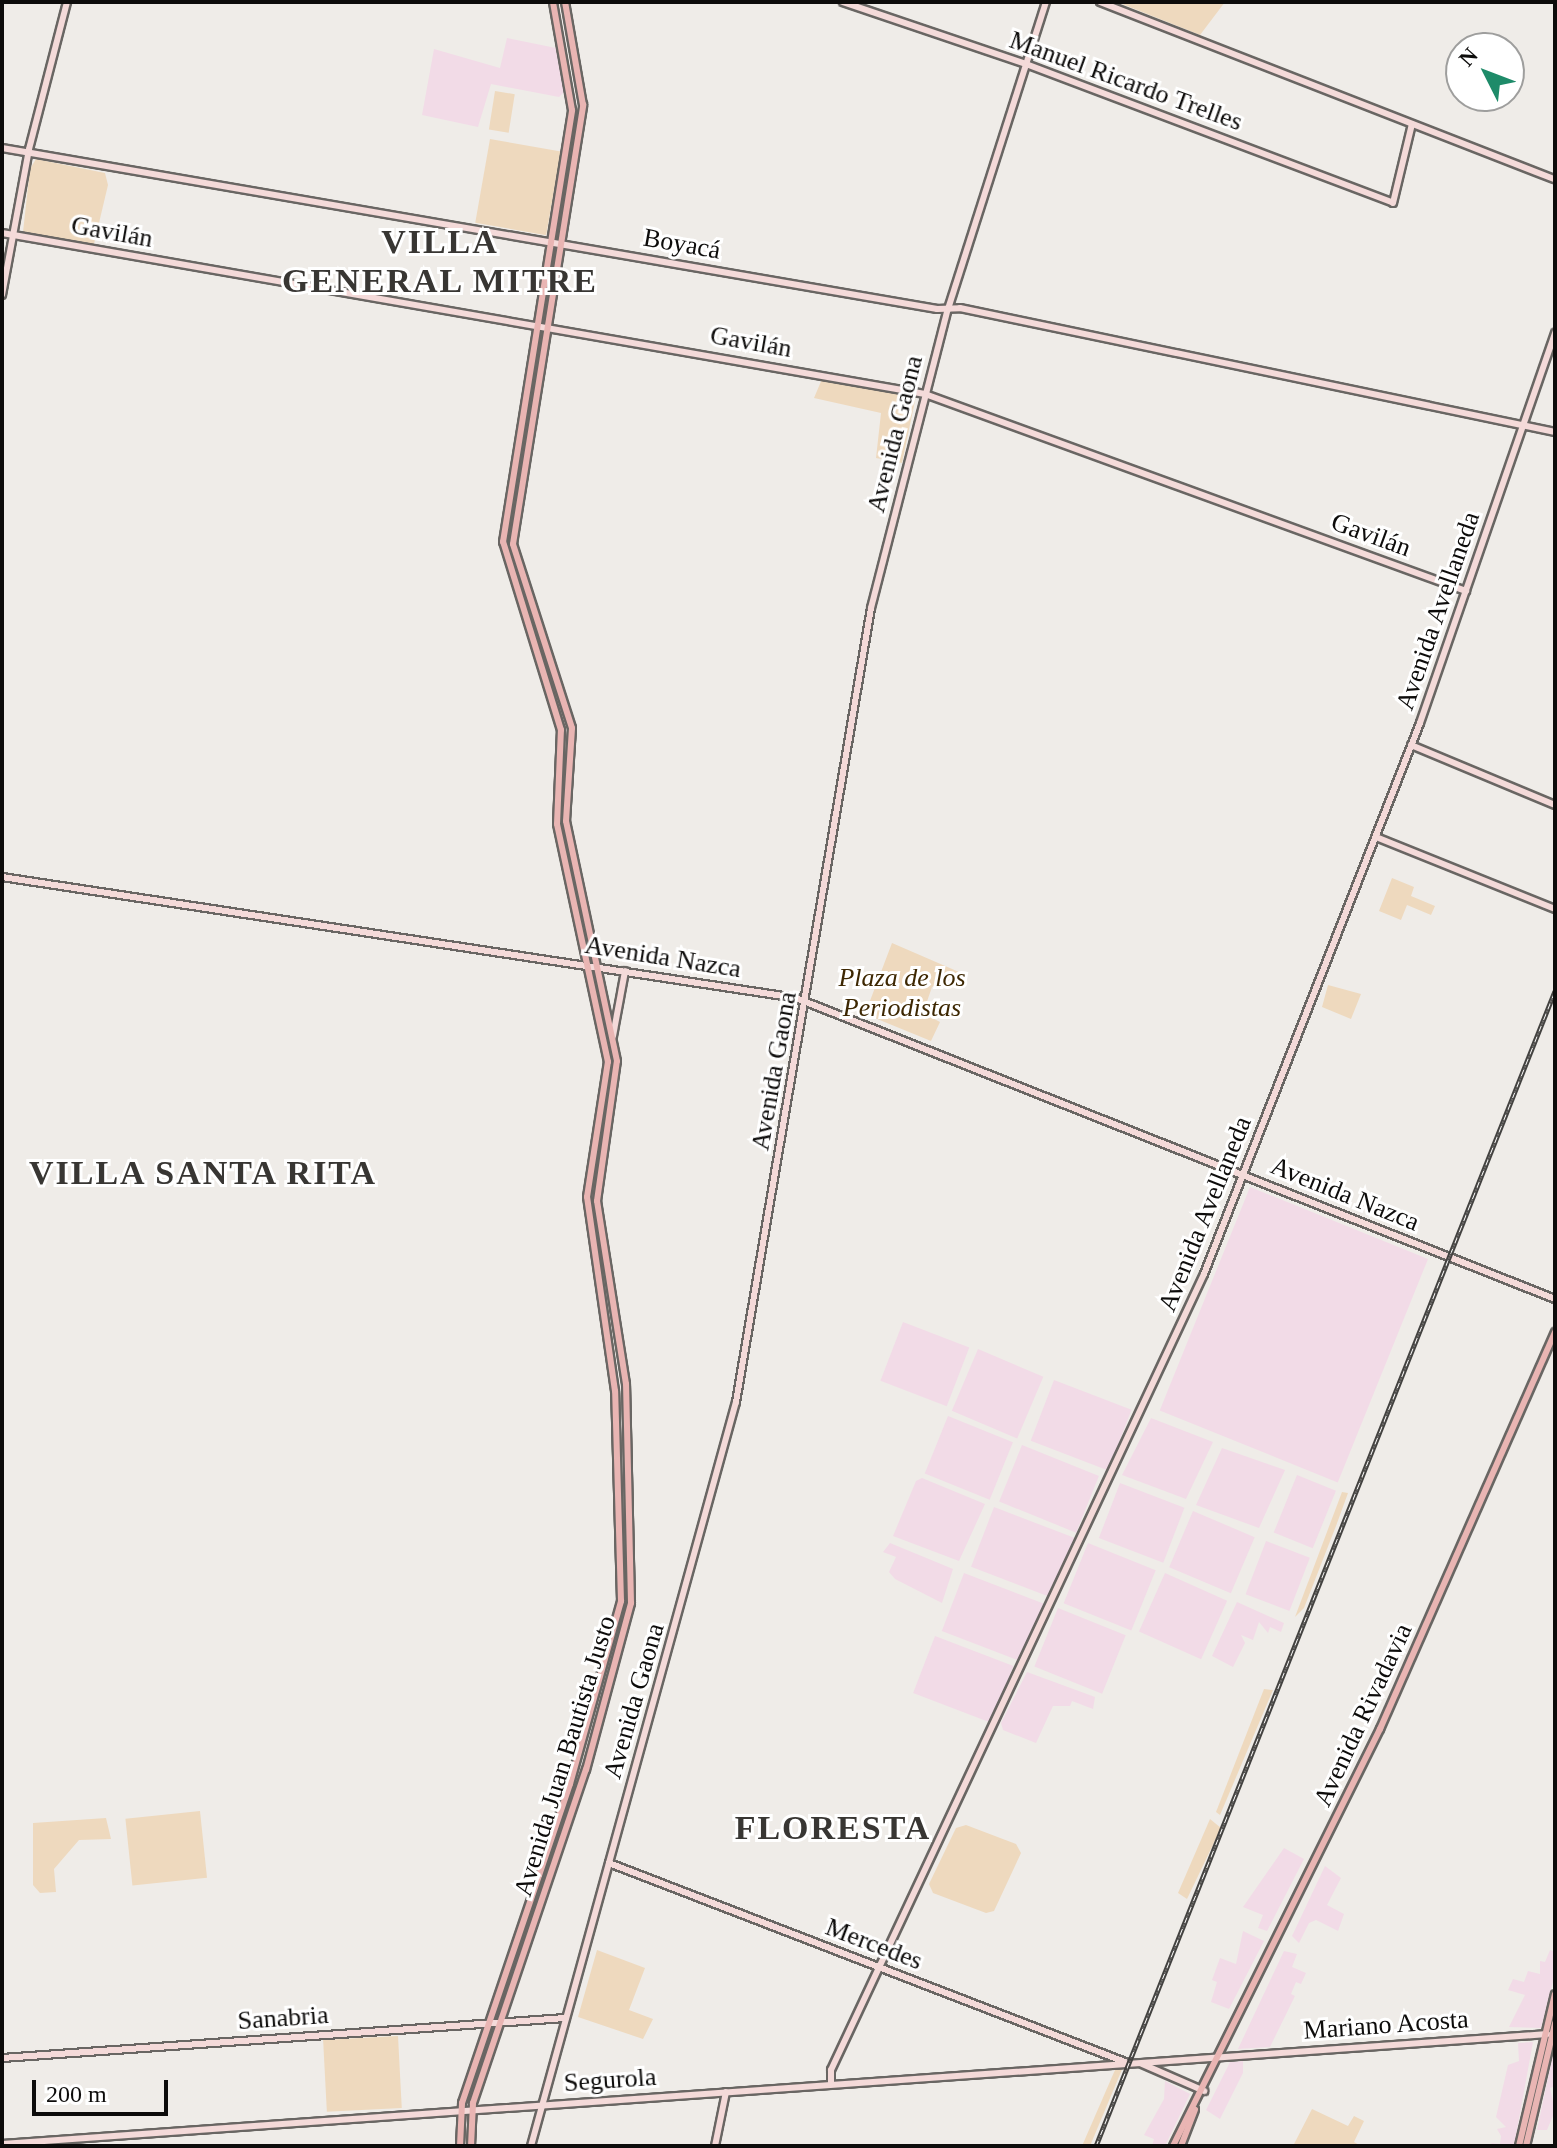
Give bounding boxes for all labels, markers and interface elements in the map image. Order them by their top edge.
street label: Manuel Ricardo Trelles [1005,24,1247,138]
north arrow [1445,32,1525,112]
text: N [1454,43,1483,71]
street label: Gavilán [69,209,155,255]
district label: VILLA GENERAL MITRE [281,221,599,300]
street label: Boyacá [641,222,723,266]
street label: Gavilán [708,319,794,365]
street label: Avenida Gaona [860,352,930,516]
street label: Gavilán [1327,506,1415,564]
street label: Avenida Avellaneda [1389,507,1487,715]
street label: Avenida Nazca [583,929,743,985]
park label: Plaza de los Periodistas [838,962,966,1024]
street label: Avenida Gaona [745,989,803,1153]
street label: Avenida Avellaneda [1151,1111,1259,1317]
street label: Avenida Nazca [1266,1150,1424,1238]
district label: VILLA SANTA RITA [27,1153,379,1193]
street label: Avenida Juan Bautista Justo [507,1612,623,1900]
street label: Avenida Rivadavia [1307,1619,1419,1811]
street label: Avenida Gaona [597,1620,671,1782]
district label: FLORESTA [735,1808,931,1848]
street label: Mercedes [821,1911,927,1977]
street label: Sanabria [237,1999,329,2037]
street label: Mariano Acosta [1302,2004,1470,2046]
street label: Segurola [563,2061,657,2099]
scale bar [36,2064,172,2114]
text: 200 m [46,2081,107,2107]

